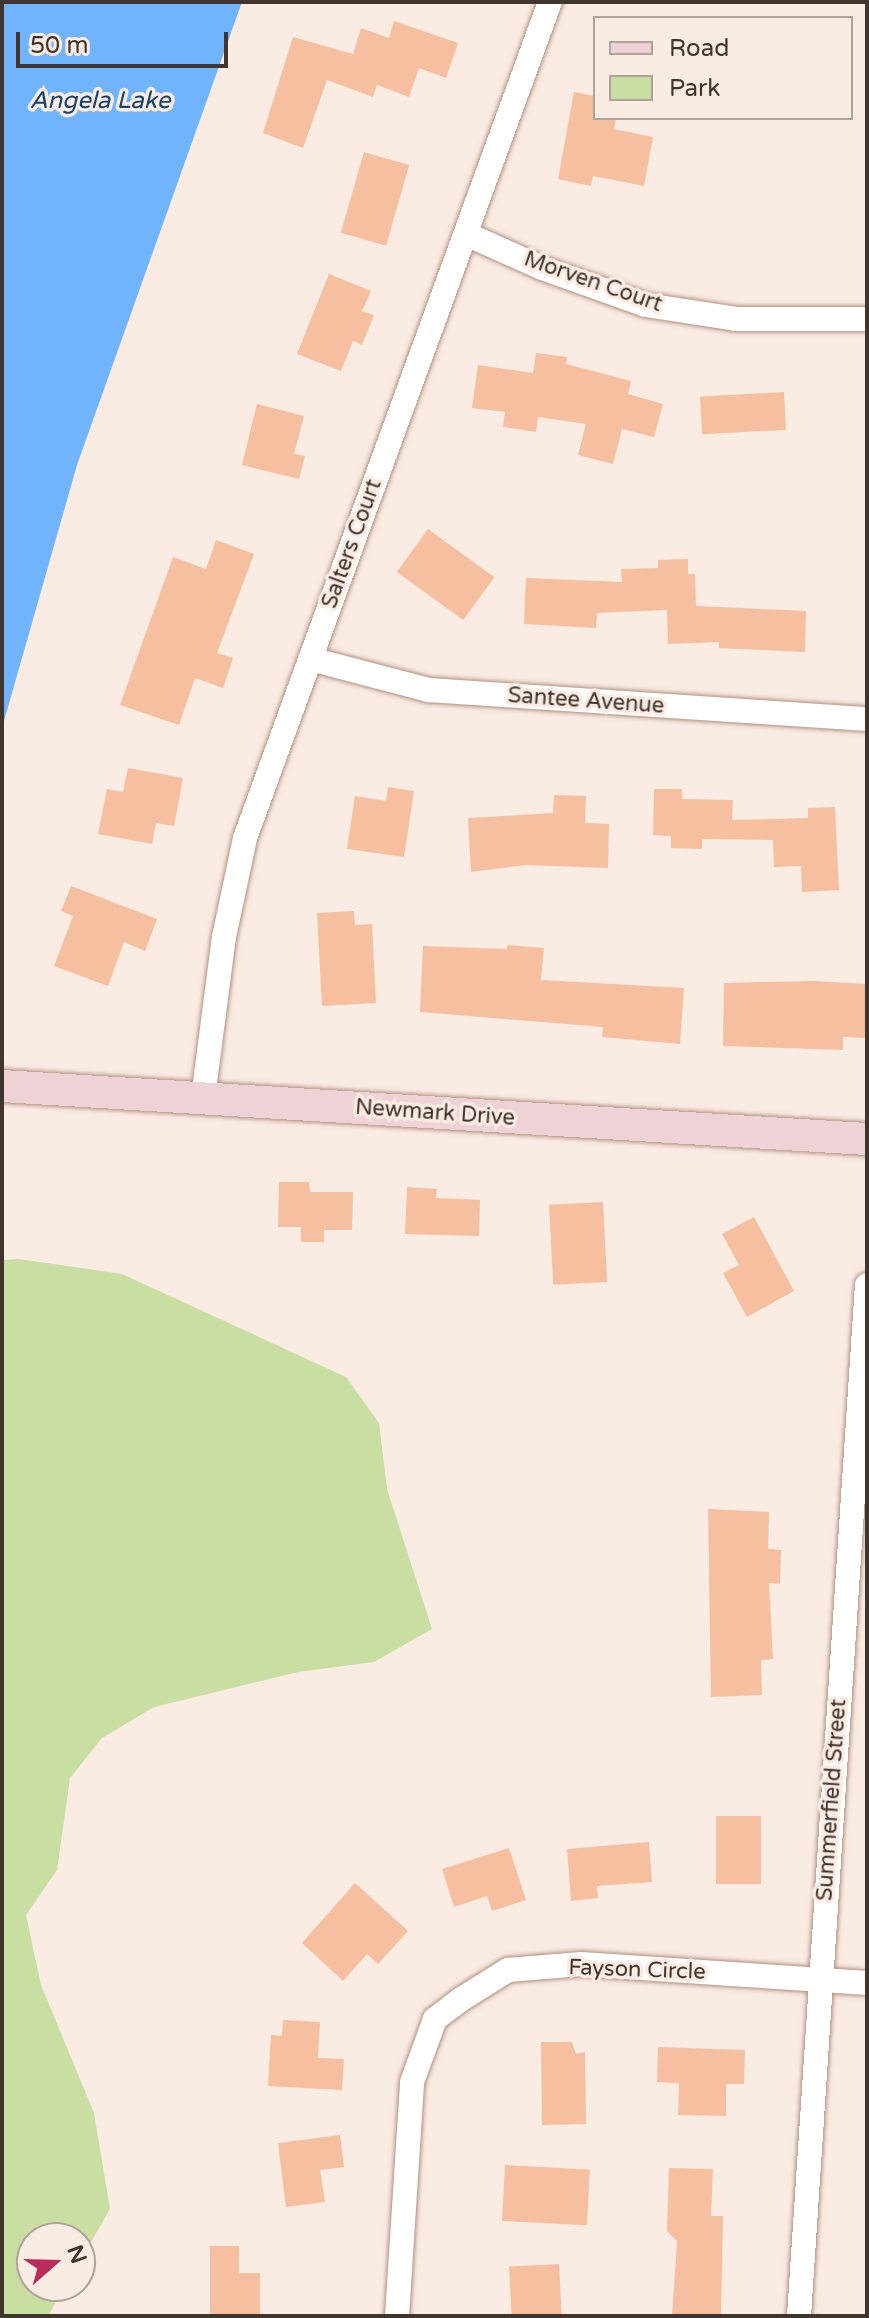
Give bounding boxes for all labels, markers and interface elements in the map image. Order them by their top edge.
scale bar [20,16,232,66]
legend [593,16,853,120]
text: 50 m [30,31,88,60]
text: Road [669,34,729,63]
text: Park [669,74,720,103]
water label: Angela Lake [30,87,170,115]
street label: Morven Court [520,246,666,318]
street label: Salters Court [316,476,388,612]
street label: Santee Avenue [507,682,665,720]
street label: Newmark Drive [354,1094,516,1132]
street label: Summerfield Street [812,1698,852,1902]
street label: Fayson Circle [568,1954,706,1986]
north arrow [16,2222,96,2302]
text: N [61,2242,92,2267]

